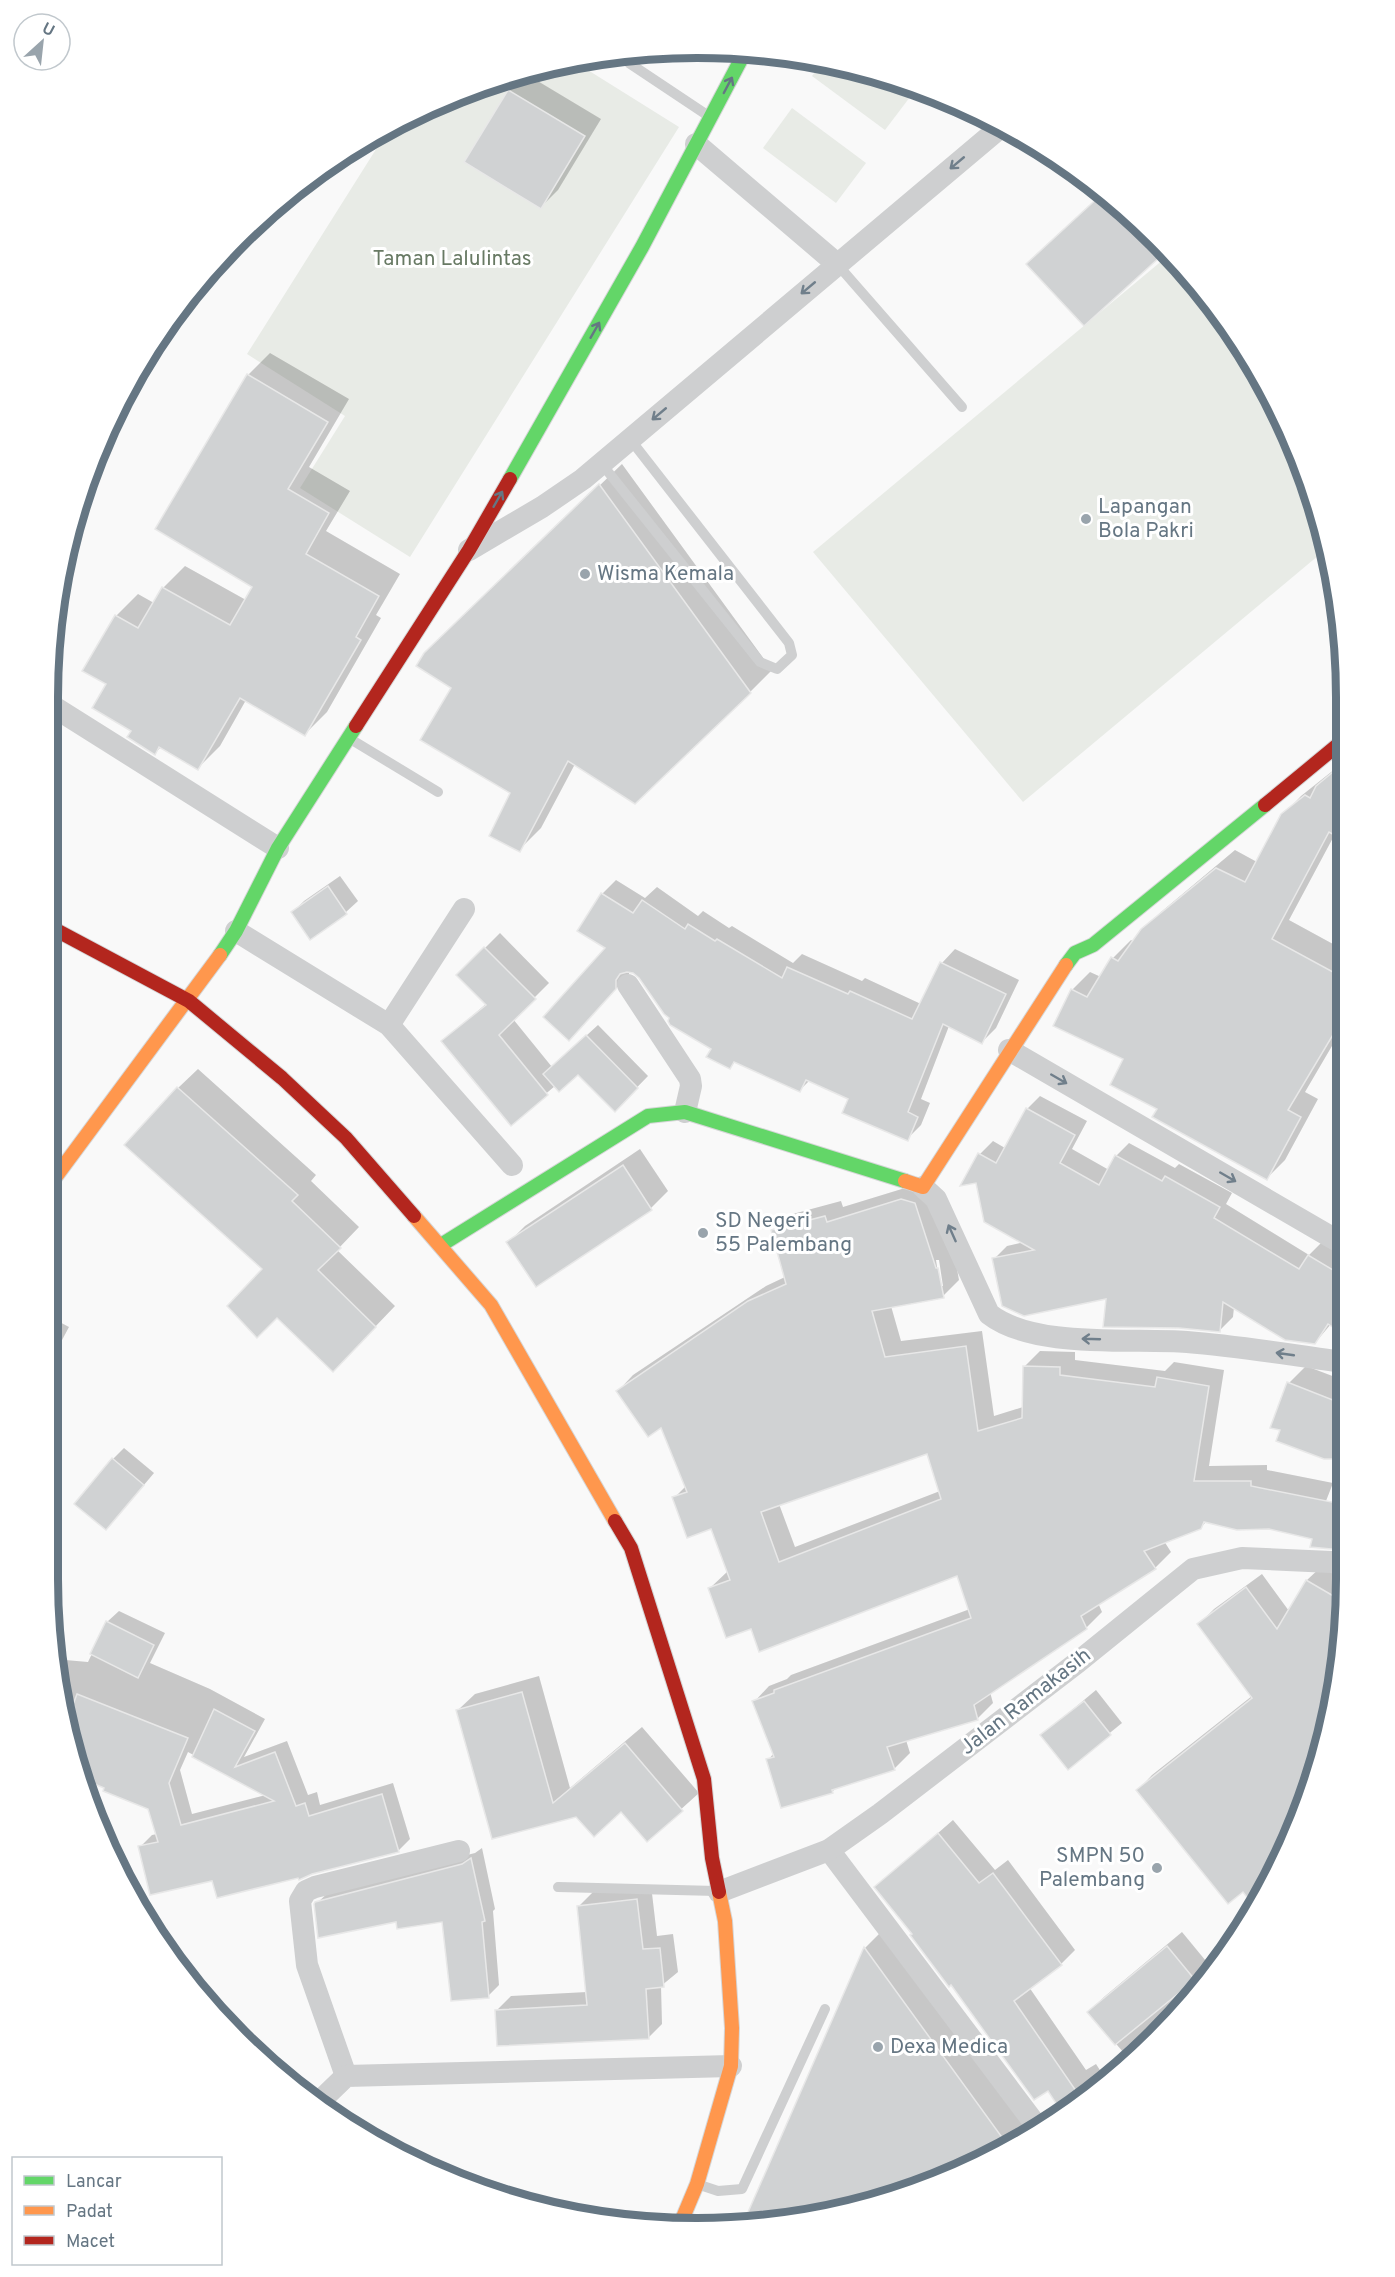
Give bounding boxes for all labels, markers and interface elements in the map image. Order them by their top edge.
north arrow [12,12,72,72]
text: U [38,19,58,42]
one-way arrow [723,76,734,94]
one-way arrow [950,156,965,170]
park label: Taman Lalulintas [372,246,532,273]
one-way arrow [800,282,816,295]
one-way arrow [589,322,601,339]
one-way arrow [651,408,667,421]
one-way arrow [492,491,504,508]
place label: Lapangan Bola Pakri [1098,494,1194,545]
marker: Lapangan Bola Pakri [1079,512,1093,526]
place label: Wisma Kemala [597,561,734,588]
marker: Wisma Kemala [578,567,592,581]
one-way arrow [1050,1074,1067,1086]
one-way arrow [1219,1171,1236,1183]
place label: SD Negeri 55 Palembang [715,1208,852,1259]
one-way arrow [946,1225,957,1243]
marker: SD Negeri 55 Palembang [696,1226,710,1240]
one-way arrow [1081,1333,1101,1344]
one-way arrow [1275,1348,1295,1359]
street label: Jalan Ramakasih [955,1642,1097,1762]
place label: SMPN 50 Palembang [1039,1843,1145,1894]
marker: SMPN 50 Palembang [1150,1861,1164,1875]
place label: Dexa Medica [890,2034,1008,2061]
marker: Dexa Medica [871,2040,885,2054]
legend [12,2157,222,2265]
text: Lancar [66,2171,122,2194]
text: Padat [66,2201,113,2224]
text: Macet [66,2231,115,2254]

